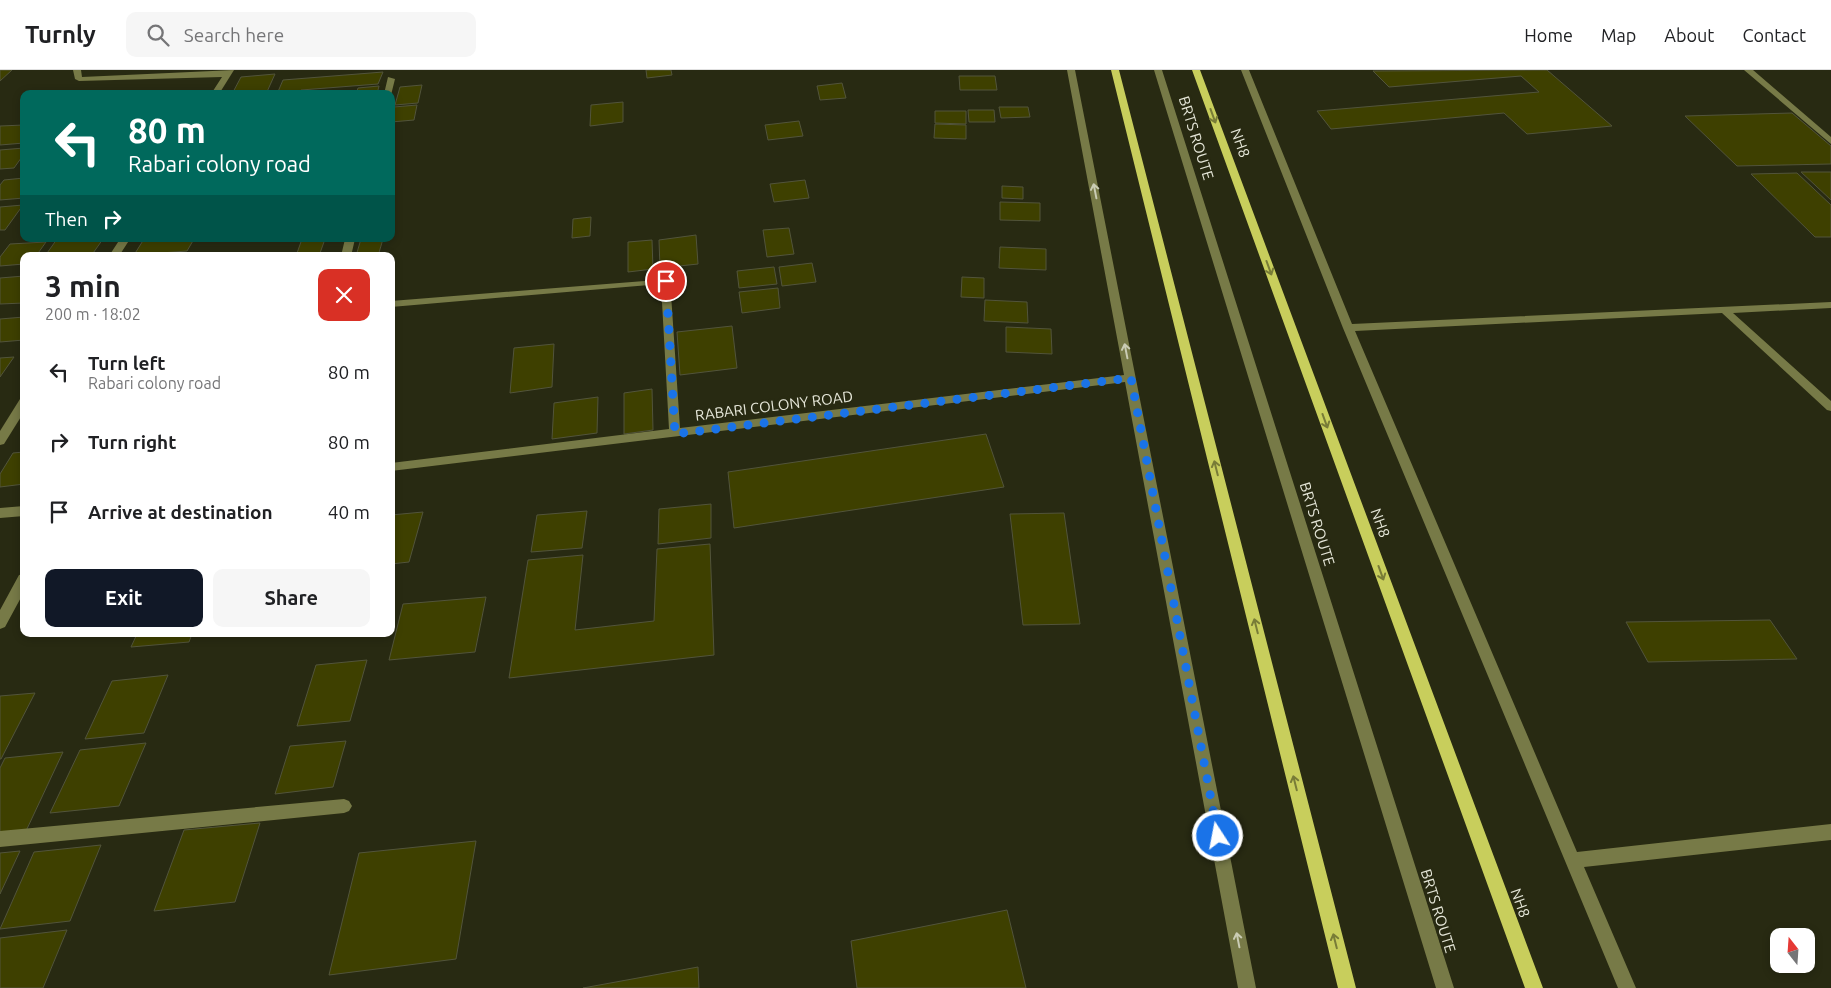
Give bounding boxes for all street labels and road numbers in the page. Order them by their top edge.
street label: BRTS ROUTE [1176,94,1217,182]
street label: NH8 [1227,126,1254,160]
street label: RABARI COLONY ROAD [694,387,854,424]
street label: BRTS ROUTE [1297,480,1338,568]
street label: NH8 [1367,506,1394,540]
street label: BRTS ROUTE [1418,867,1459,955]
street label: NH8 [1507,886,1534,920]

